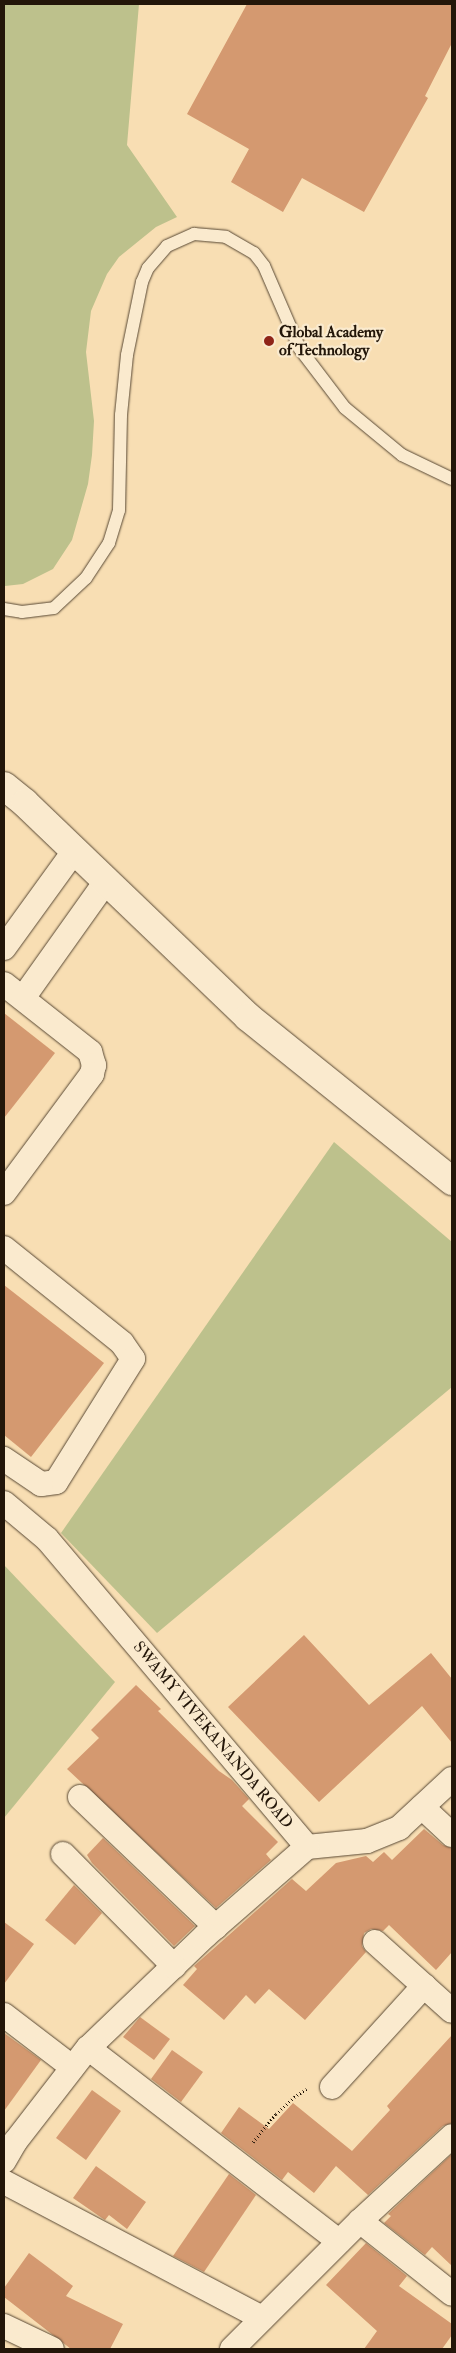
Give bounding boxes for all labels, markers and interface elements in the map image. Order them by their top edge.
place label: Global Academy of Technology [279,322,383,360]
marker: Global Academy of Technology [263,335,275,347]
street label: SWAMY VIVEKANANDA ROAD [129,1638,297,1832]

